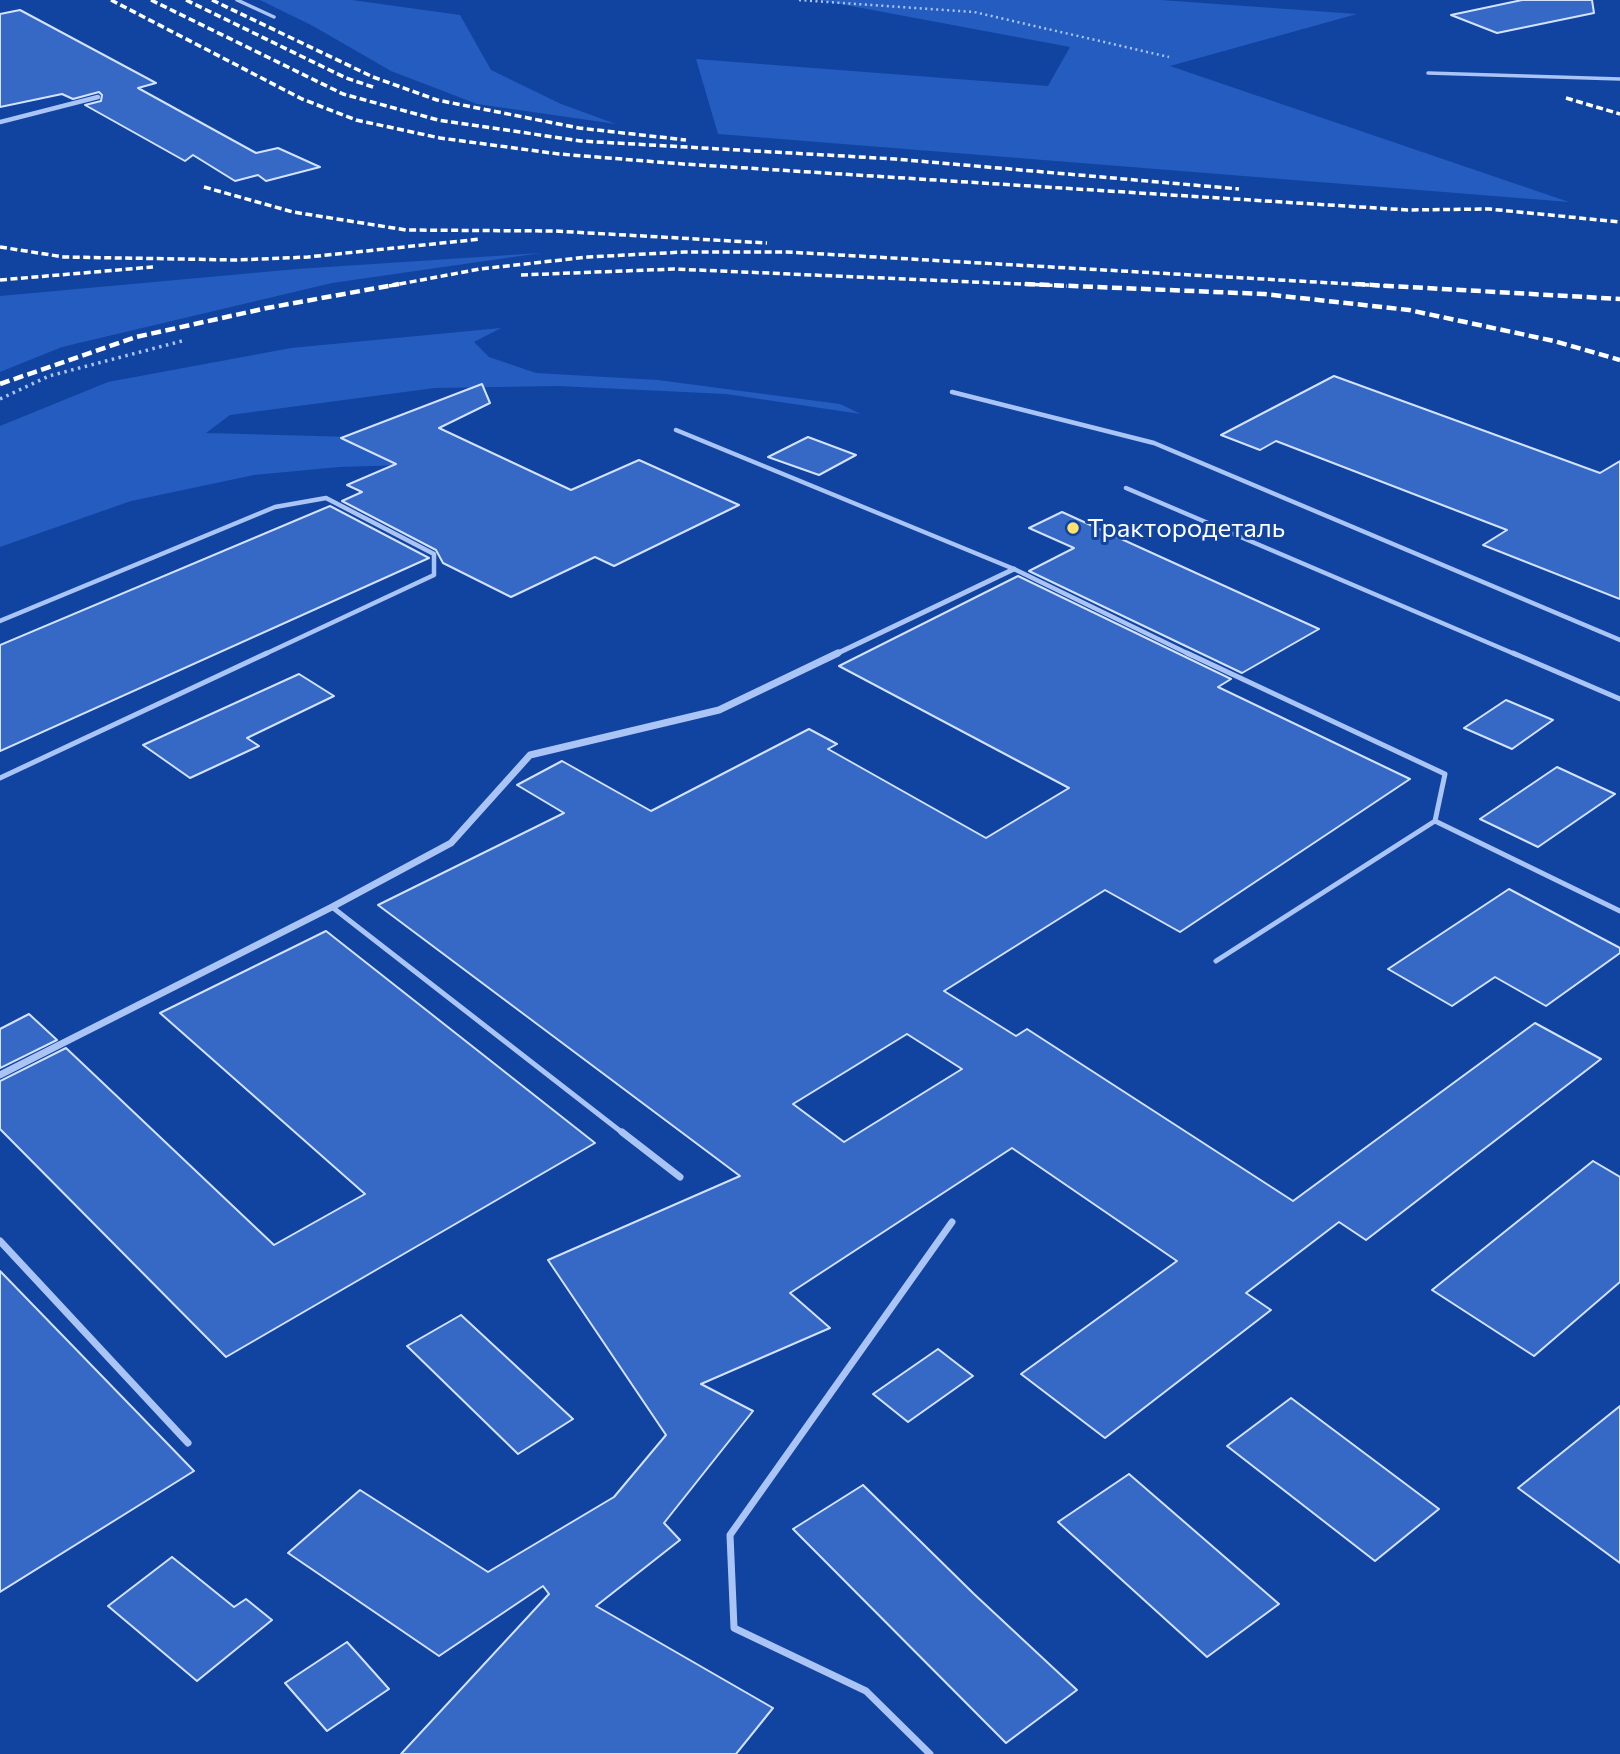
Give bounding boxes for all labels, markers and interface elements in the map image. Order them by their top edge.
place label: Трактородеталь [1087,512,1285,544]
marker: Трактородеталь [1065,520,1081,536]

